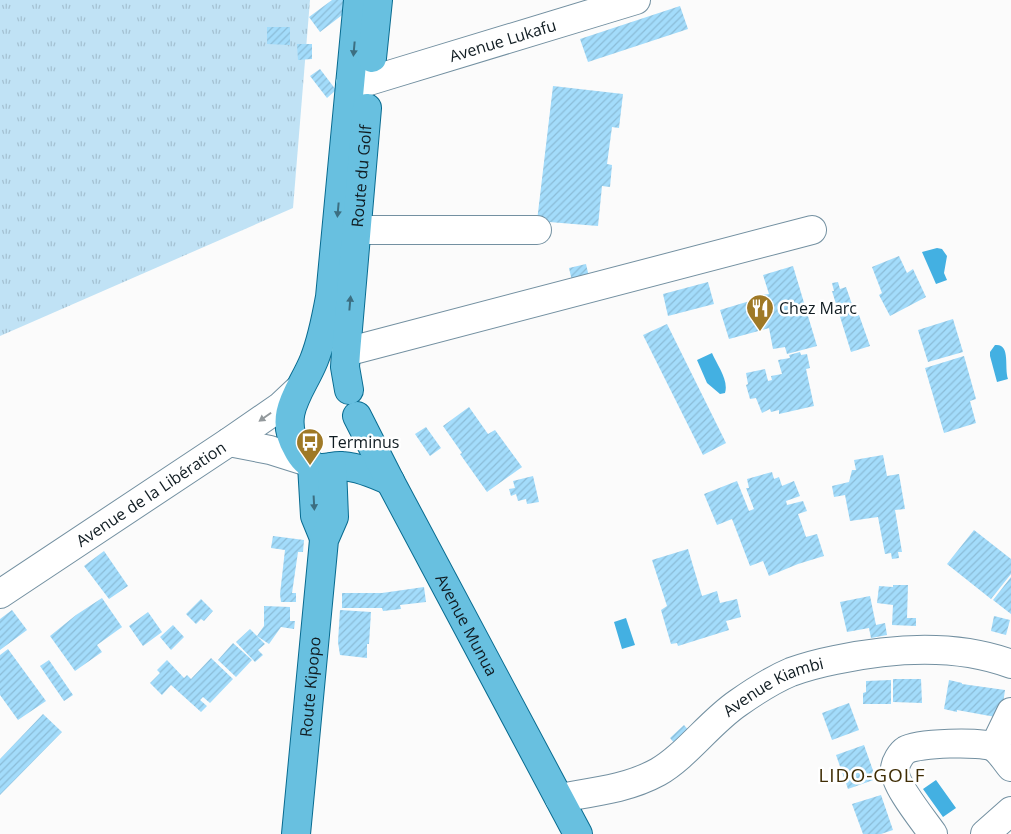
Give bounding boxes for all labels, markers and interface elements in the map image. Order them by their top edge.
street label: Avenue Lukafu [447,14,559,67]
one-way arrow [349,41,357,57]
street label: Route du Golf [346,122,377,228]
one-way arrow [334,203,342,219]
restaurant icon: Chez Marc [745,293,775,332]
one-way arrow [346,295,354,311]
place label: Chez Marc [779,297,857,319]
one-way arrow [258,412,272,422]
bus stop icon: Terminus [295,427,325,466]
place label: Terminus [329,431,399,453]
street label: Avenue de la Libération [72,436,230,552]
one-way arrow [311,495,319,511]
street label: Avenue Munua [430,570,503,680]
street label: Route Kipopo [294,635,326,738]
street label: Avenue Kiambi [718,652,826,721]
district label: LIDO-GOLF [818,762,926,788]

